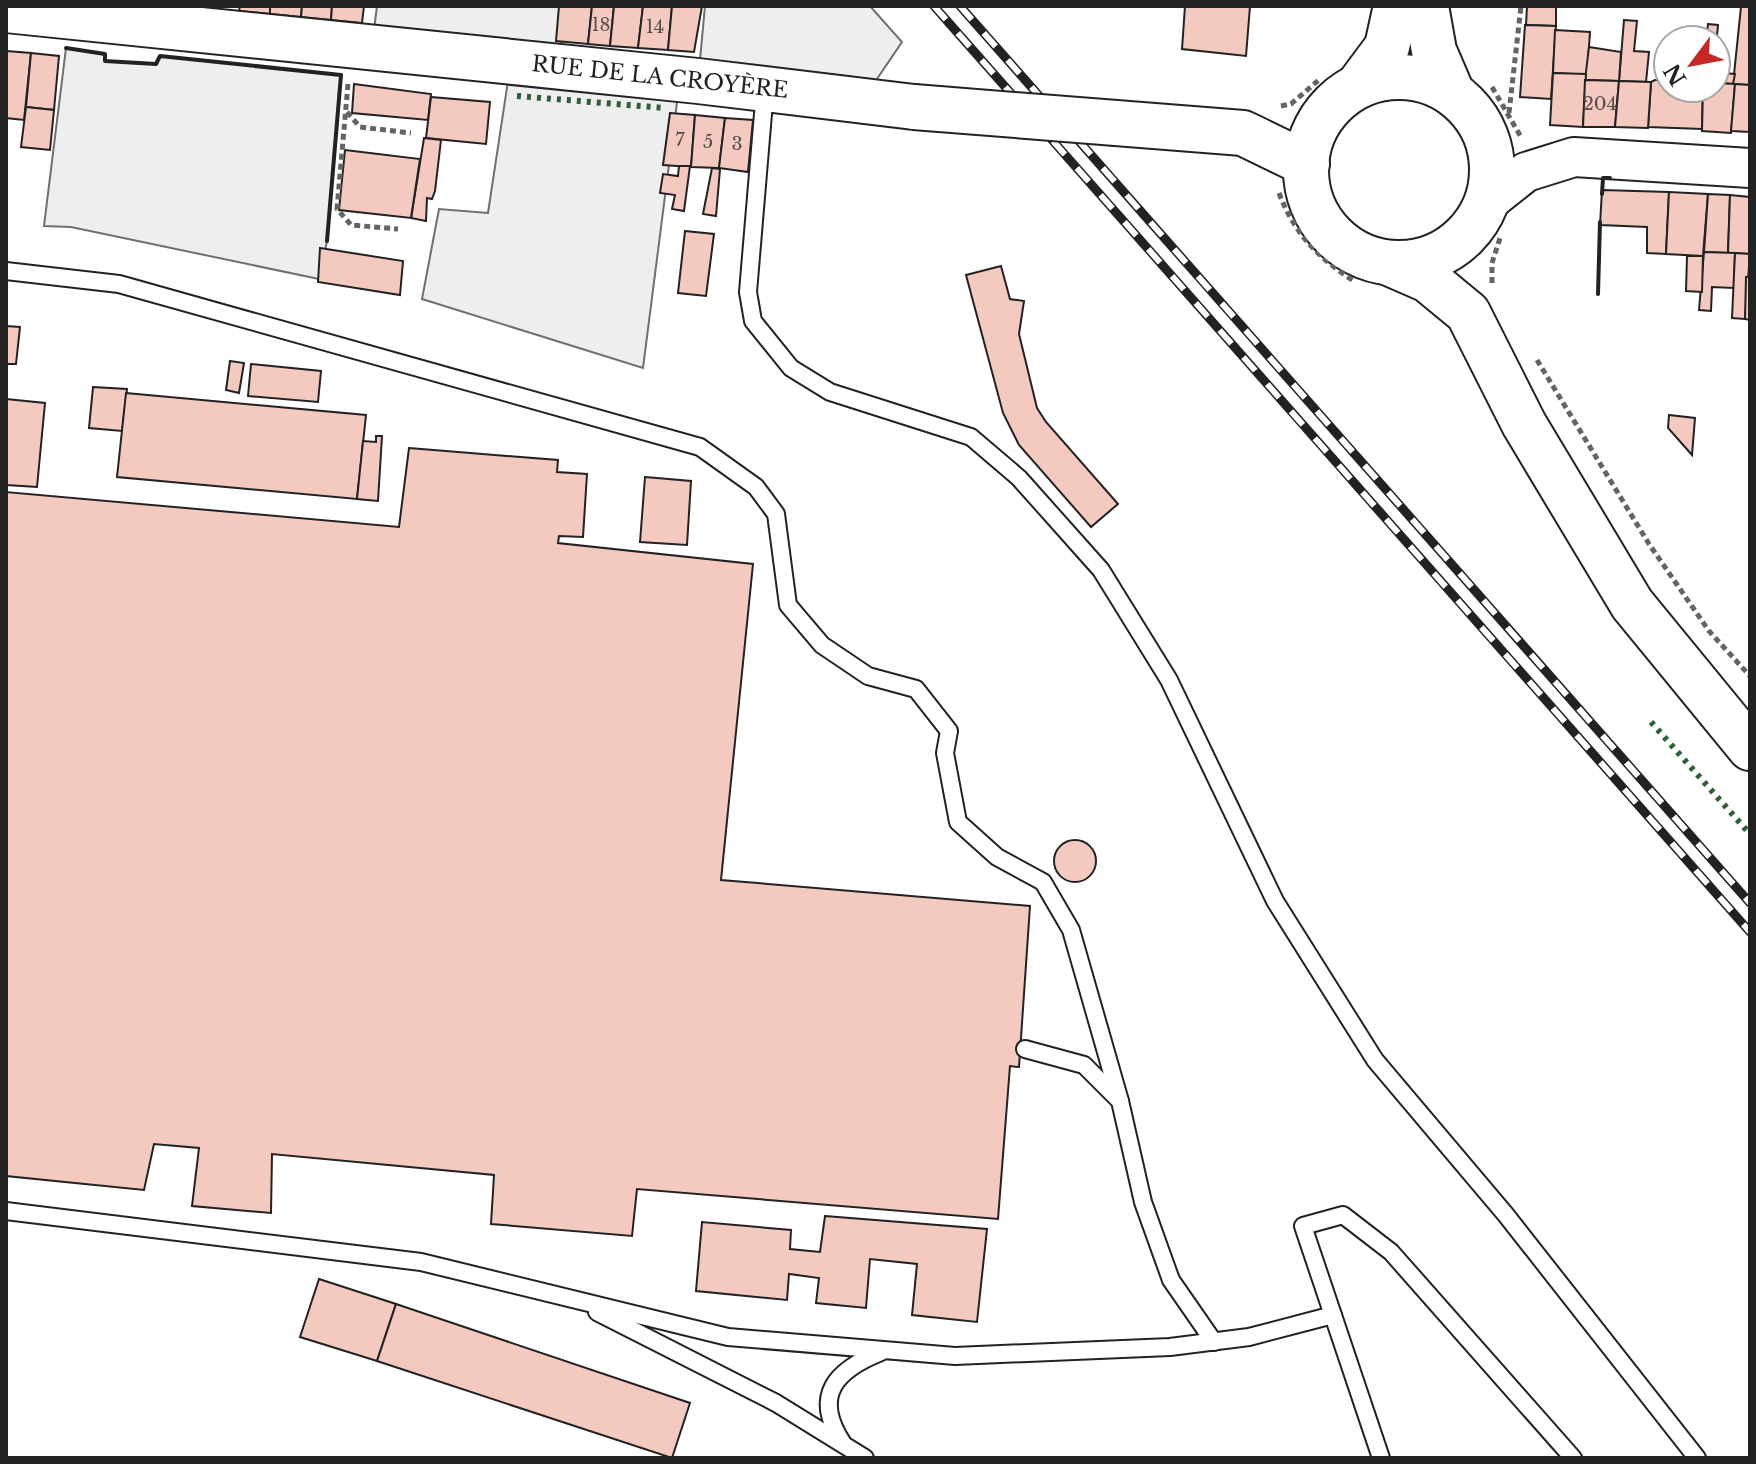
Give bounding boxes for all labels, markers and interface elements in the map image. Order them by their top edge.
house number: 18 [592,14,610,36]
house number: 14 [646,16,664,38]
north arrow [1652,24,1732,104]
street label: RUE DE LA CROYÈRE [530,49,790,104]
text: N [1658,58,1692,90]
house number: 204 [1583,93,1617,115]
house number: 7 [675,129,685,151]
house number: 5 [703,131,713,153]
house number: 3 [731,133,743,155]

